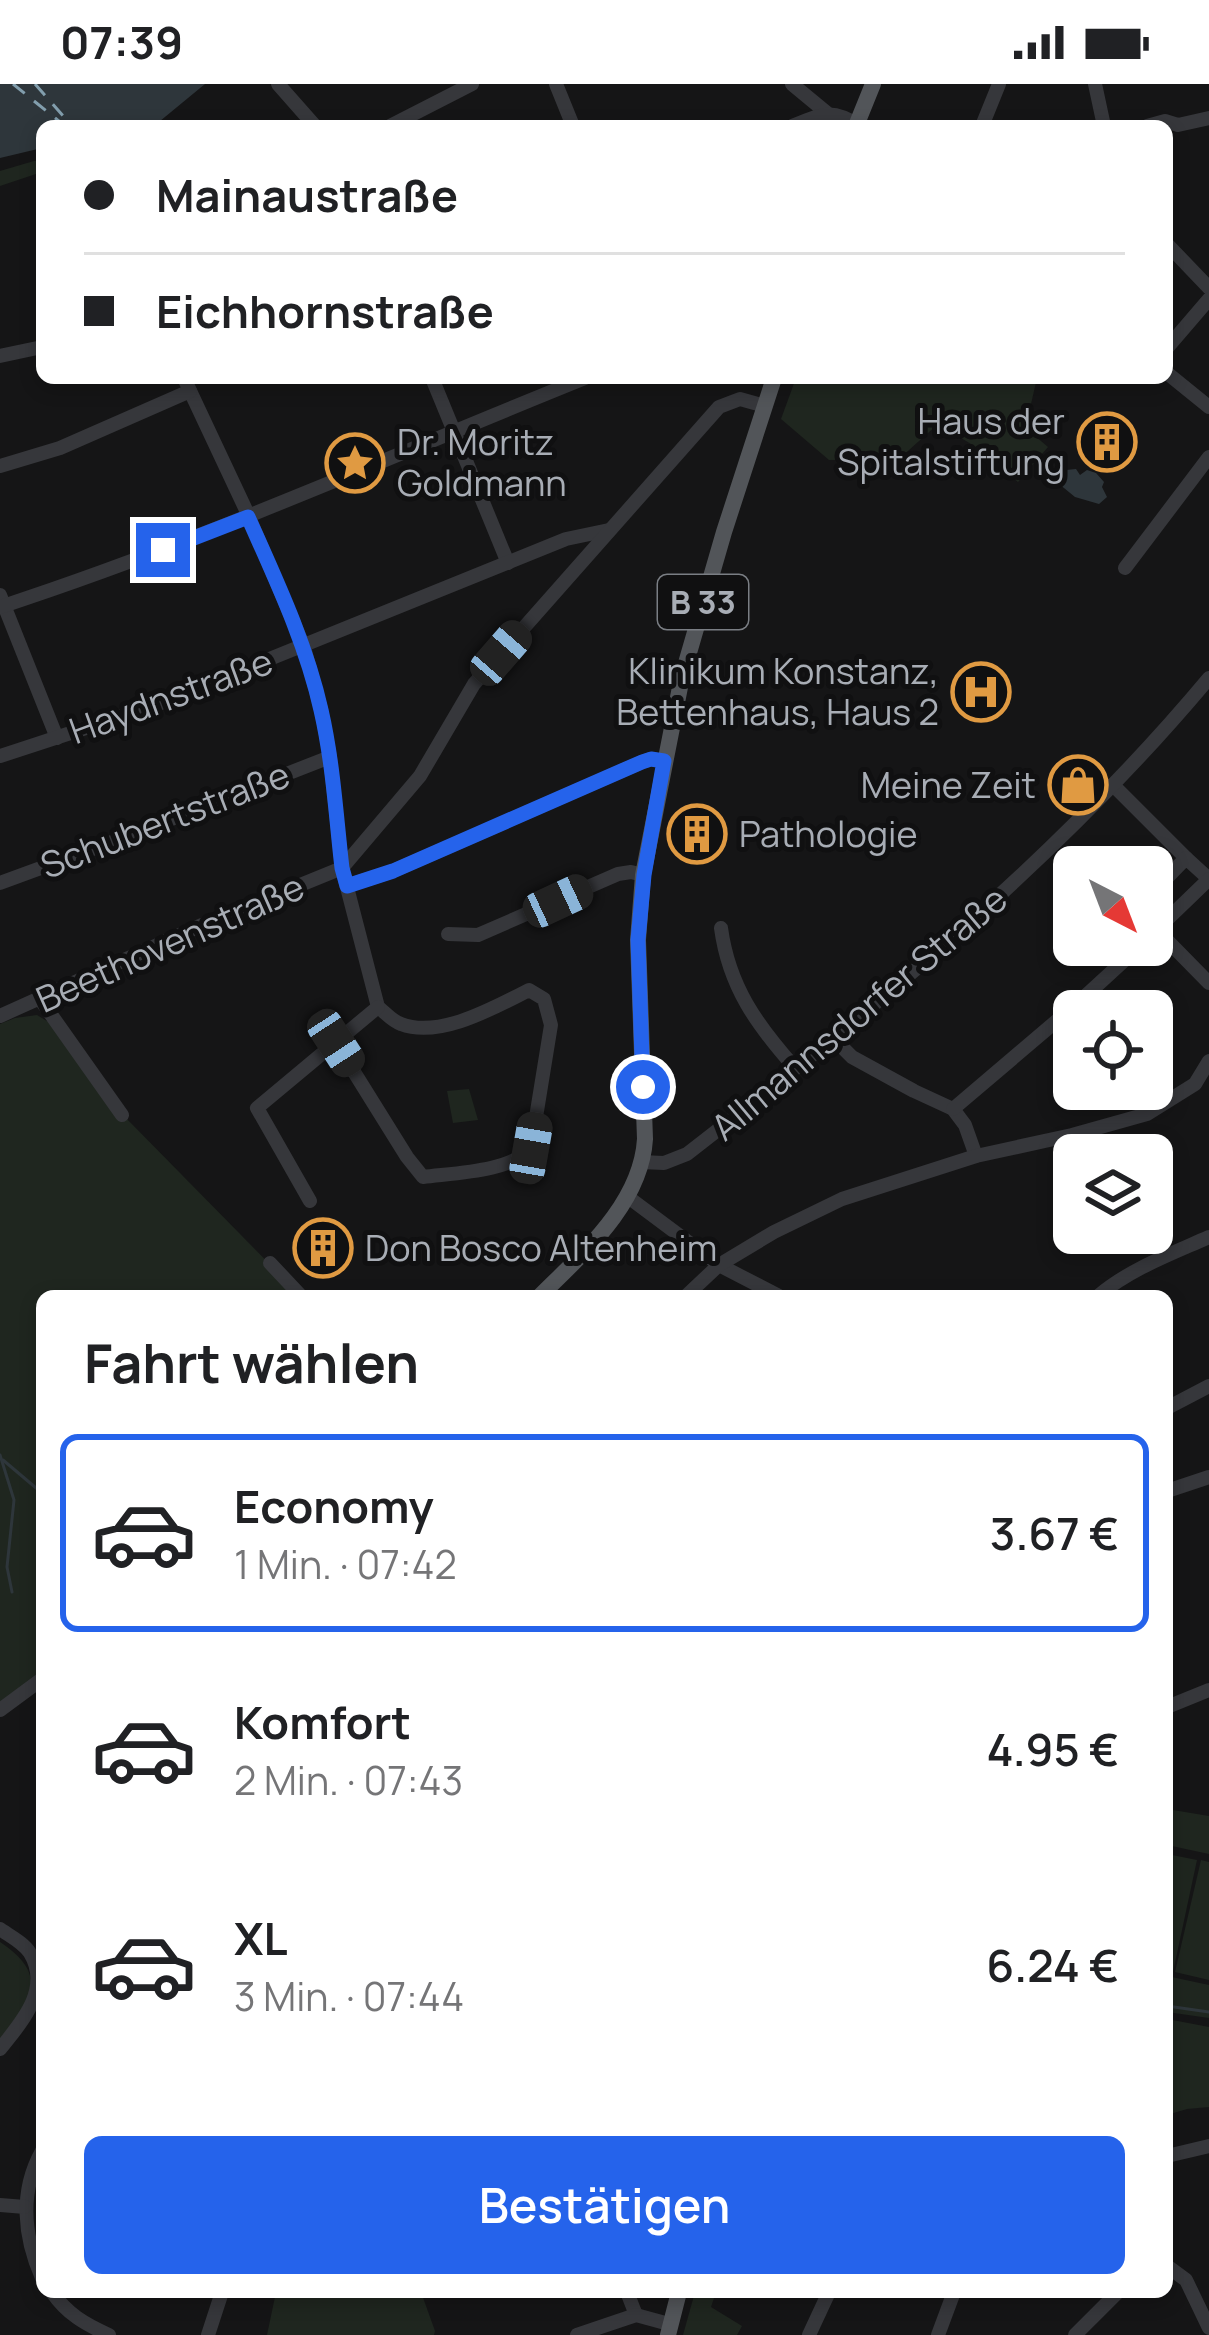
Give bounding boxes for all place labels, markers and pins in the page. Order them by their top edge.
place label: Haus der Spitalstiftung [837,396,1065,486]
building icon: Haus der Spitalstiftung [1076,411,1138,473]
place label: Dr. Moritz Goldmann [397,417,567,507]
place icon: Dr. Moritz Goldmann [324,432,386,494]
place label: Klinikum Konstanz, Bettenhaus, Haus 2 [616,646,939,736]
hospital icon: Klinikum Konstanz, Bettenhaus, Haus 2 [950,661,1012,723]
shop icon: Meine Zeit [1047,754,1109,816]
place label: Meine Zeit [861,760,1036,809]
building icon: Pathologie [666,803,728,865]
place label: Pathologie [739,809,917,858]
building icon: Don Bosco Altenheim [292,1217,354,1279]
place label: Don Bosco Altenheim [365,1223,717,1272]

